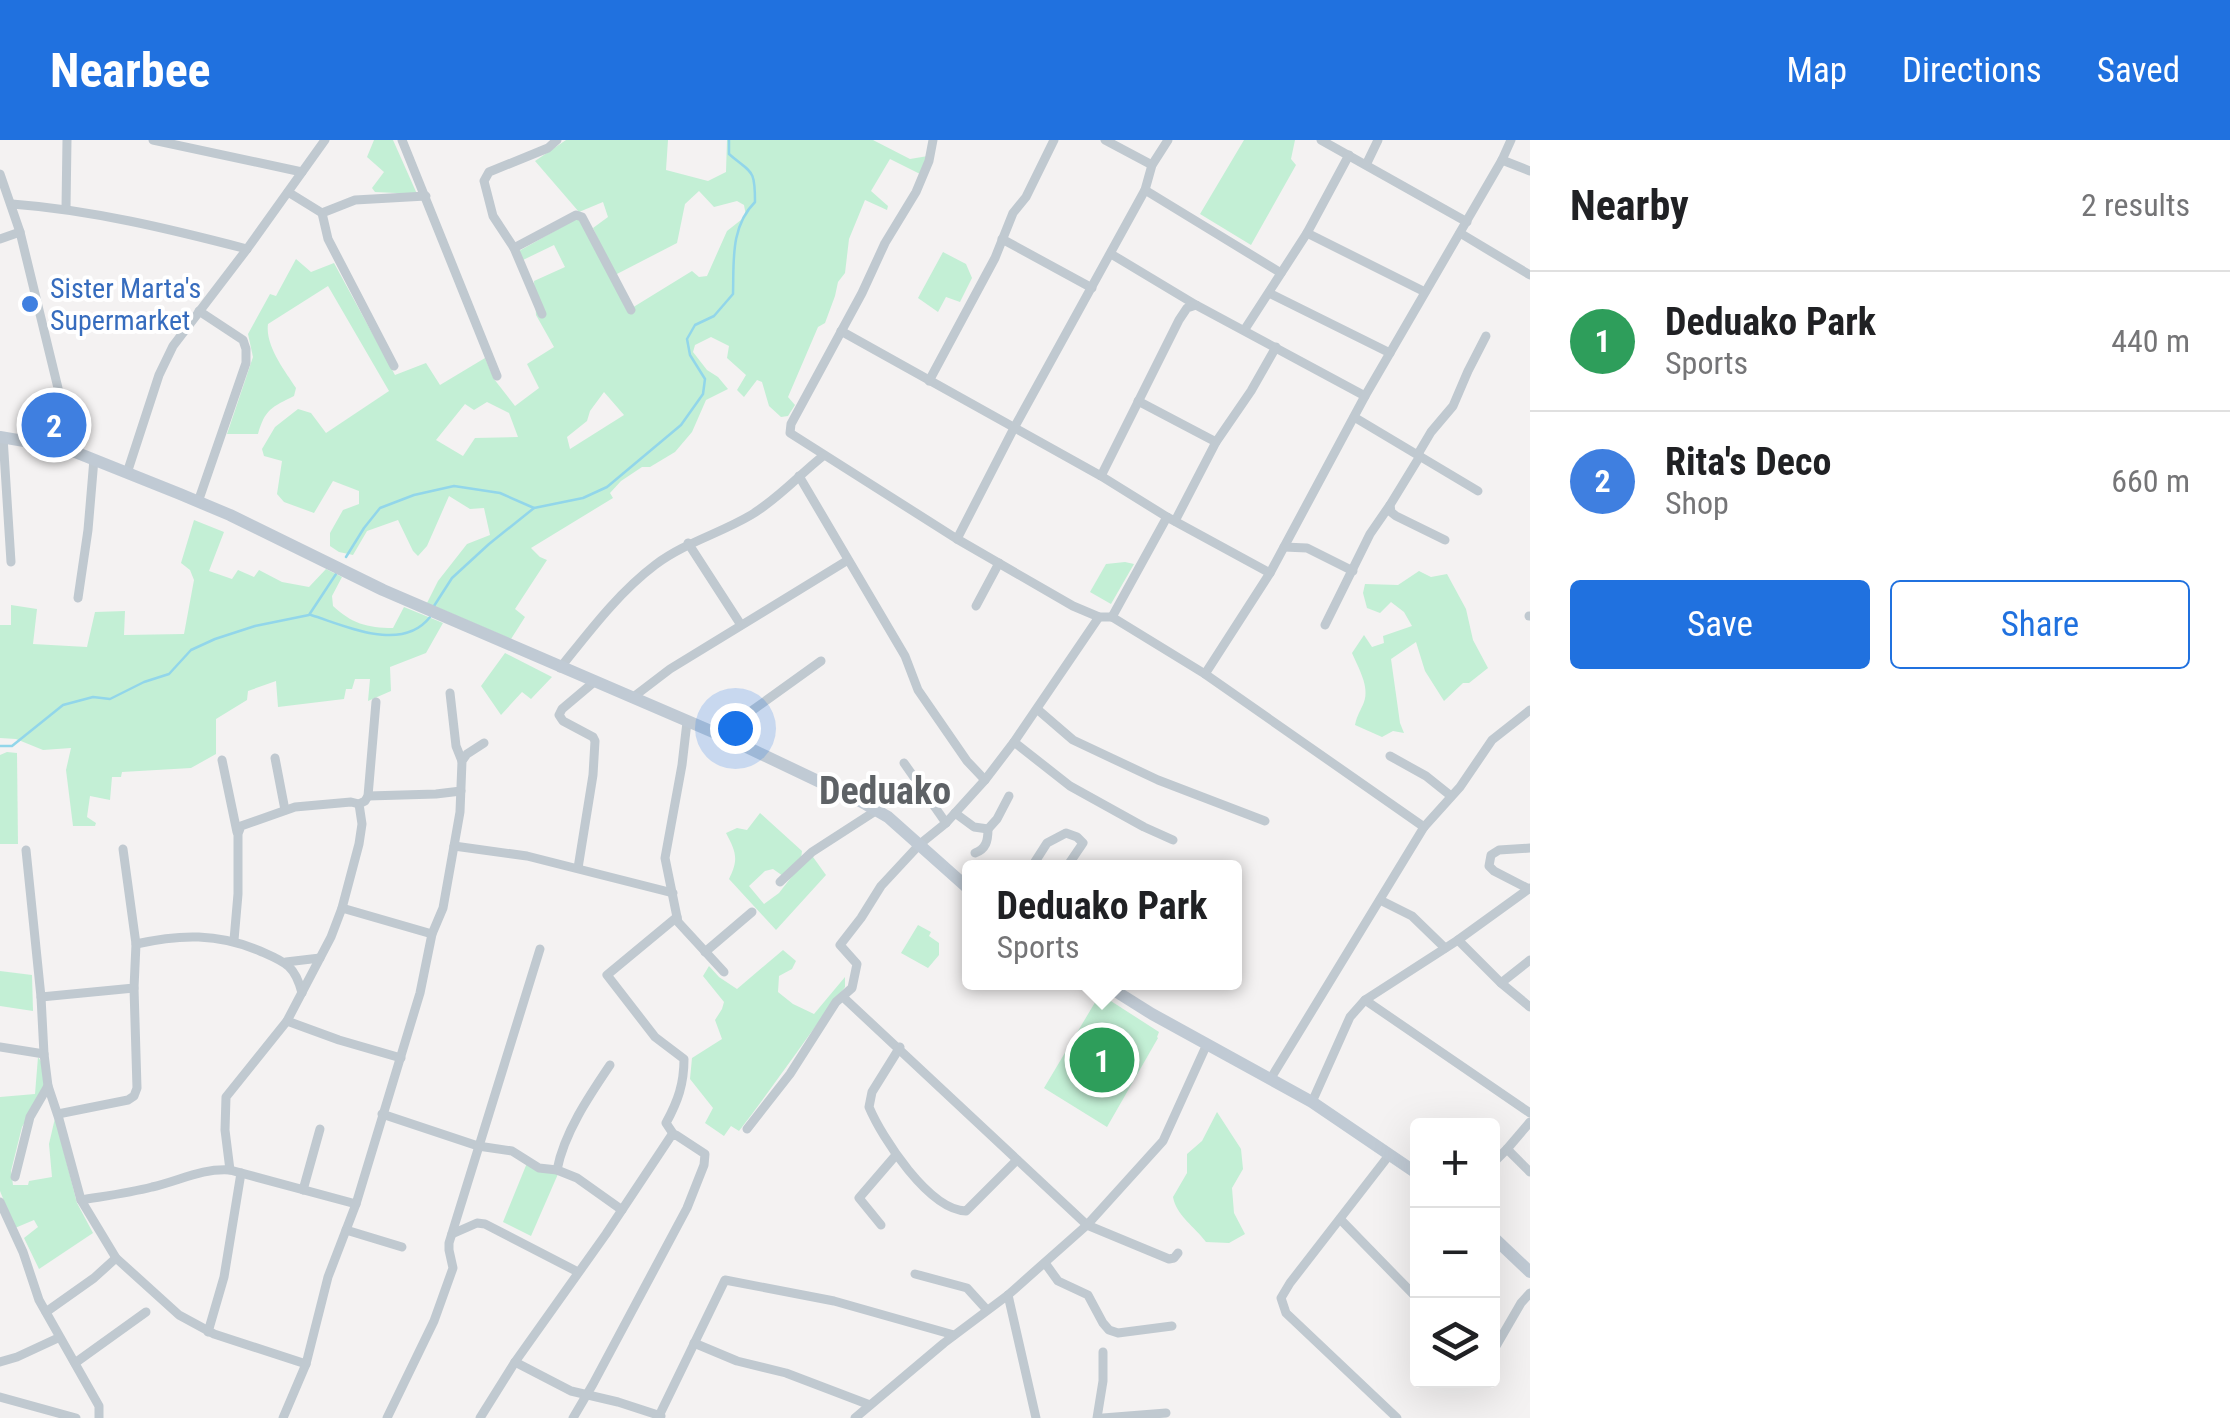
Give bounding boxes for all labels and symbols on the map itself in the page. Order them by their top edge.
place label: Sister Marta's Supermarket [50,272,201,337]
marker: Sister Marta's Supermarket [19,293,41,315]
pin: 2 [22,388,86,462]
your location [710,703,761,754]
district label: Deduako [819,769,951,813]
pin: 1 [1070,1022,1134,1098]

